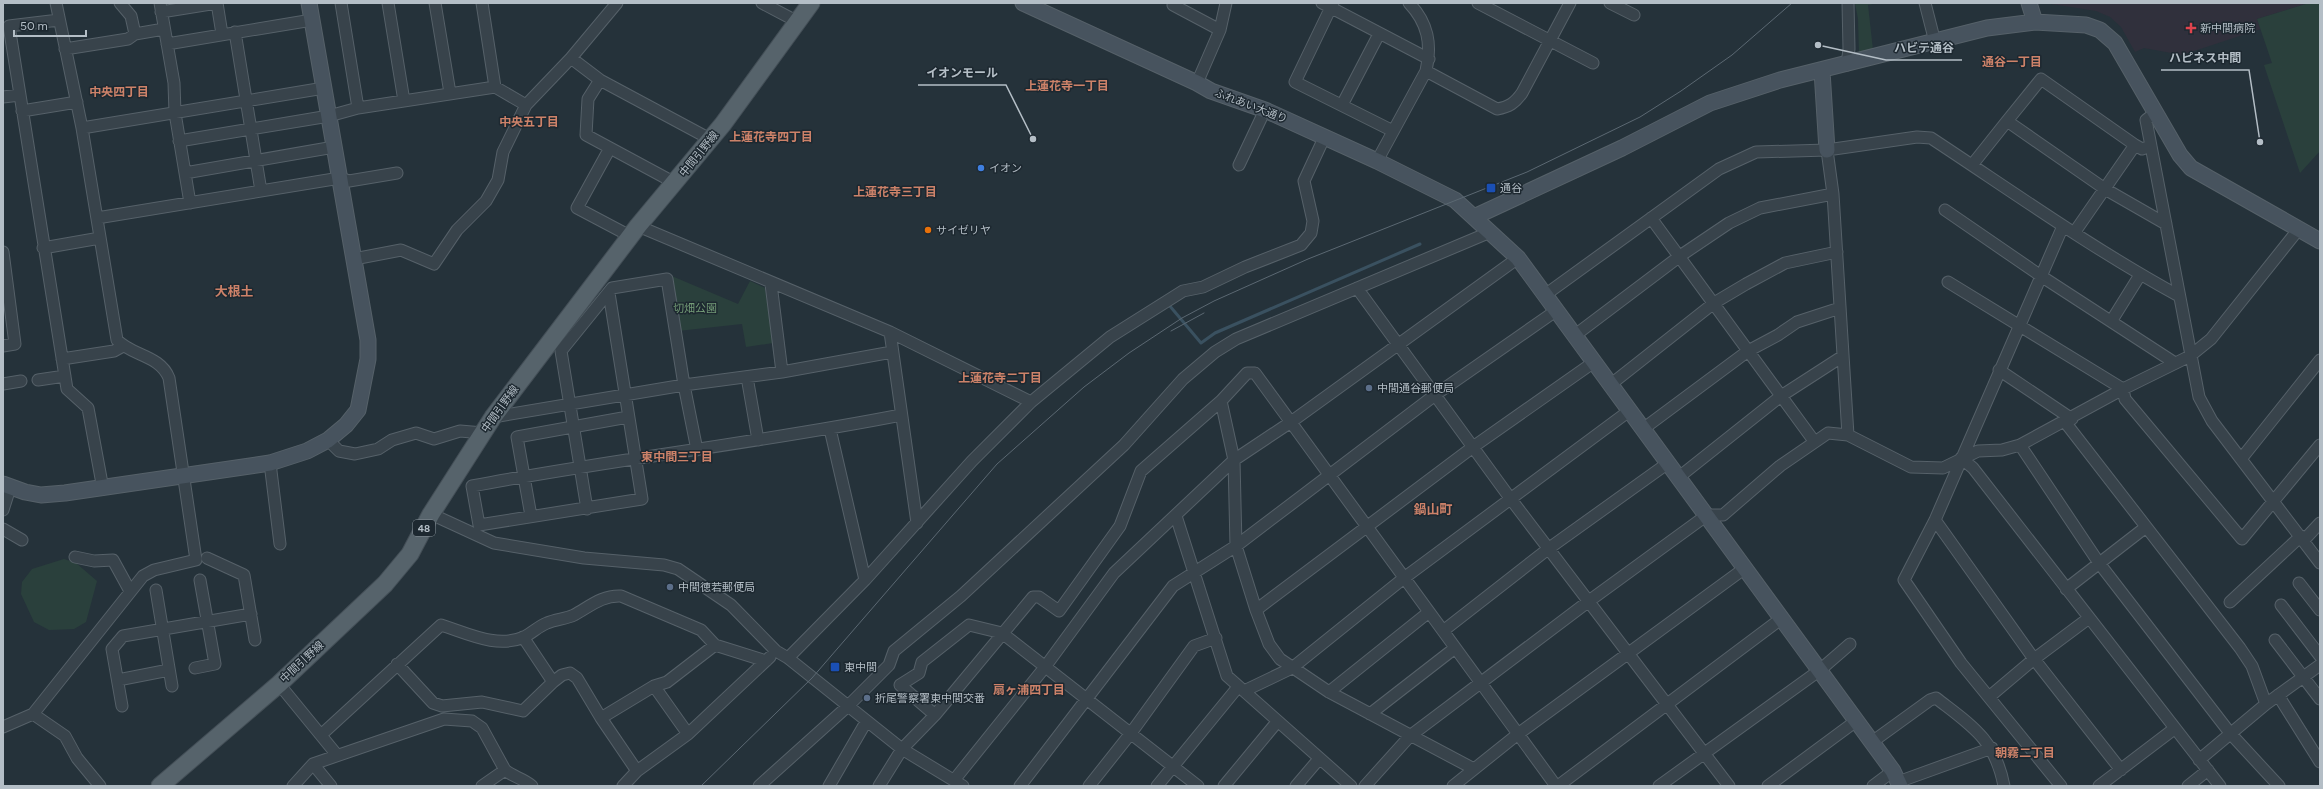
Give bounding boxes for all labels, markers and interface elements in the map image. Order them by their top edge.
scale bar [14,12,86,38]
text: 50 m [20,19,48,33]
marker: 新中間病院 [2185,22,2197,34]
place label: 新中間病院 [2200,22,2255,35]
callout: ハビテ通谷 [1886,36,1962,60]
text: ハビテ通谷 [1894,41,1954,55]
callout: ハピネス中間 [2161,46,2249,70]
text: ハピネス中間 [2169,51,2241,65]
district label: 通谷一丁目 [1982,55,2042,69]
callout: イオンモール [918,61,1006,85]
text: イオンモール [926,66,998,80]
district label: 上蓮花寺一丁目 [1025,79,1109,93]
district label: 中央四丁目 [89,85,149,99]
street label: ふれあい大通り [1213,86,1289,126]
district label: 中央五丁目 [499,115,559,129]
street label: 中間引野線 [677,129,721,179]
district label: 上蓮花寺四丁目 [729,130,813,144]
place label: イオン [989,162,1022,175]
marker: イオン [976,163,986,173]
marker: 通谷 [1485,182,1497,194]
place label: 通谷 [1500,182,1522,195]
district label: 上蓮花寺三丁目 [853,185,937,199]
place label: サイゼリヤ [936,224,991,237]
marker: サイゼリヤ [923,225,933,235]
district label: 大根土 [214,284,254,299]
park label: 切畑公園 [673,302,717,315]
district label: 上蓮花寺二丁目 [958,371,1042,385]
place label: 中間通谷郵便局 [1377,382,1454,395]
street label: 中間引野線 [479,383,521,435]
marker: 中間通谷郵便局 [1364,383,1374,393]
district label: 東中間三丁目 [641,450,713,464]
district label: 鍋山町 [1413,502,1453,517]
road number: 48 [413,520,435,536]
place label: 中間徳若郵便局 [678,581,755,594]
marker: 中間徳若郵便局 [665,582,675,592]
street label: 中間引野線 [277,638,327,686]
marker: 東中間 [829,661,841,673]
place label: 東中間 [844,661,877,674]
district label: 扇ヶ浦四丁目 [993,683,1065,697]
place label: 折尾警察署東中間交番 [875,692,985,705]
marker: 折尾警察署東中間交番 [862,693,872,703]
district label: 朝霧二丁目 [1995,746,2055,760]

